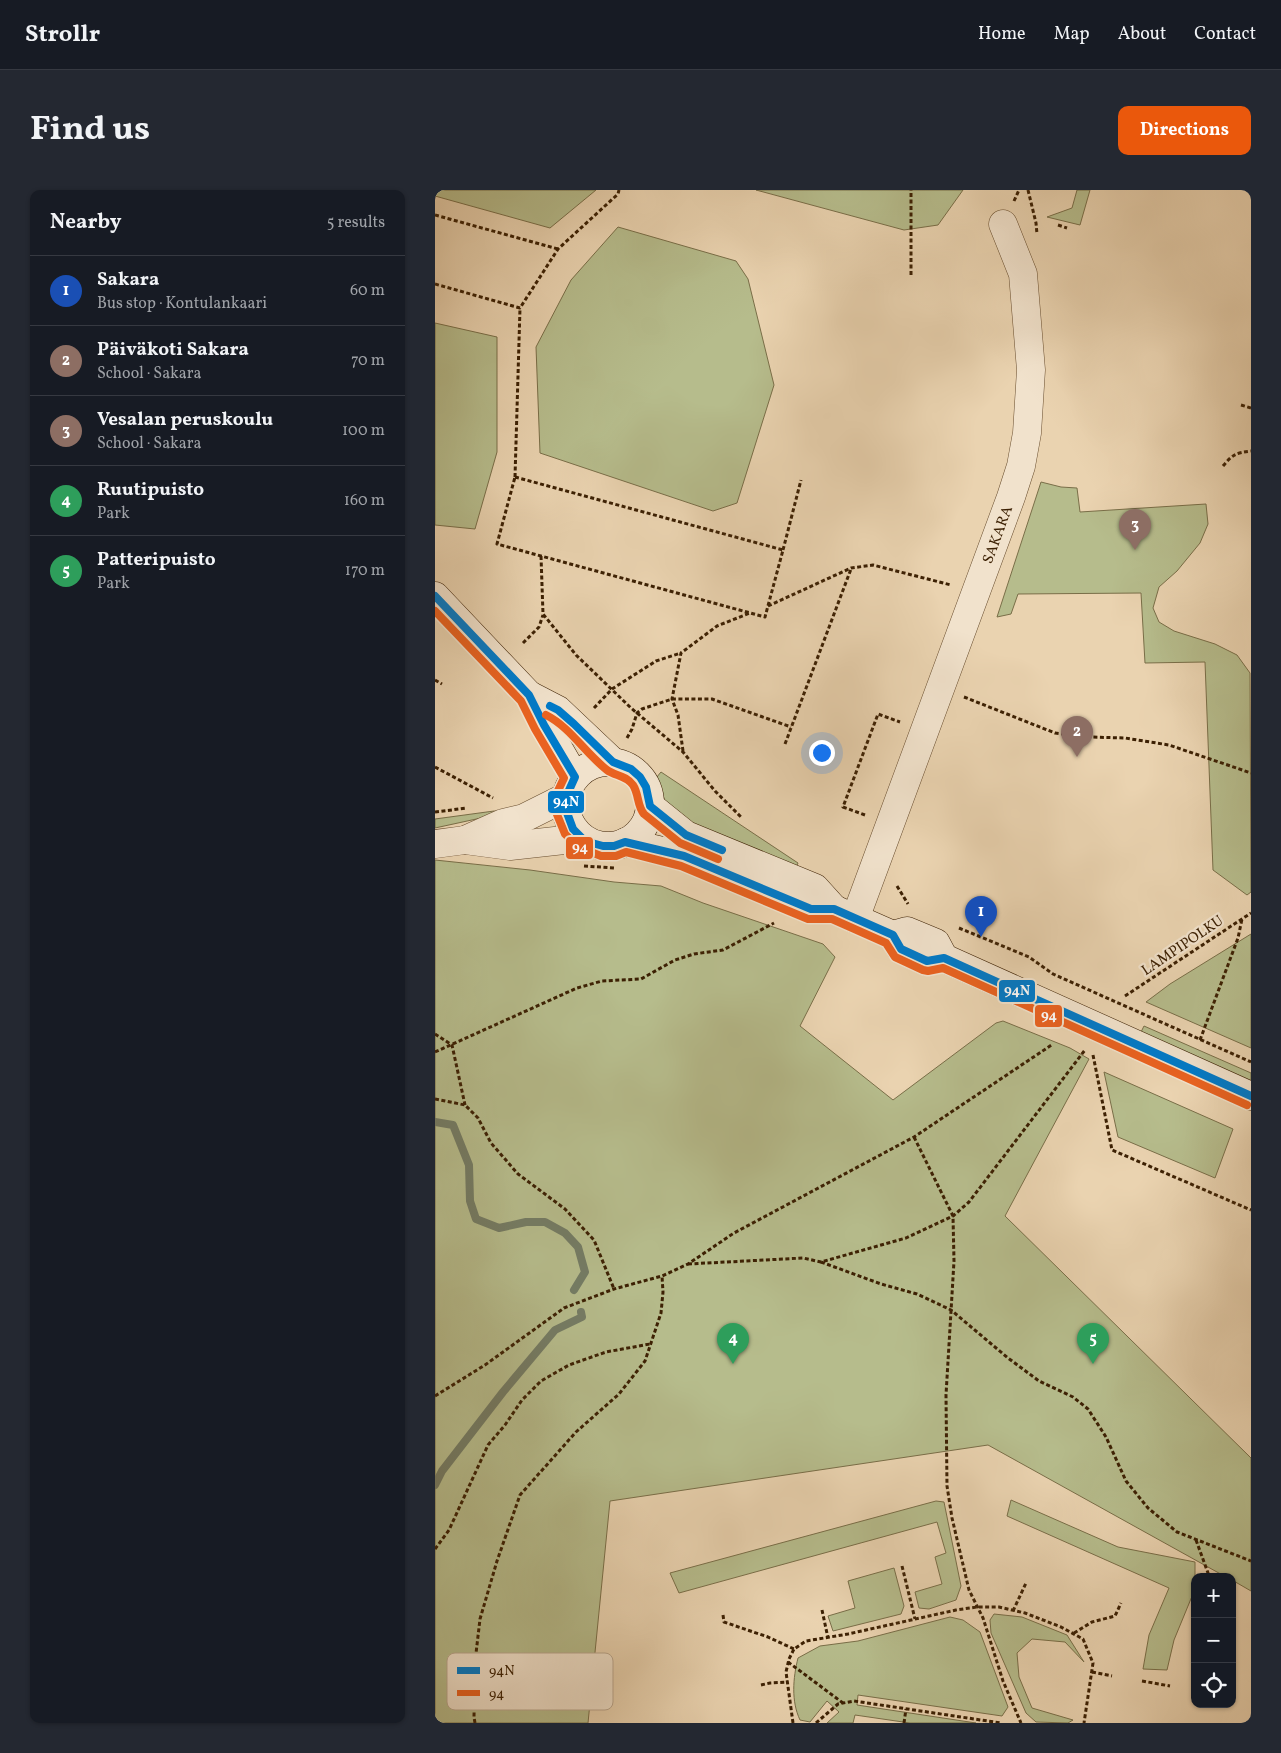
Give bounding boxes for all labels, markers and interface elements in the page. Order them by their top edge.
text: Strollr [25,18,100,52]
text: Home [978,22,1026,47]
text: Map [1054,22,1090,47]
text: About [1118,22,1166,47]
text: Contact [1194,22,1256,47]
text: Find us [30,106,150,154]
button: Directions [1118,106,1251,155]
text: Nearby [50,208,121,237]
text: 5 results [327,212,385,234]
text: Sakara [97,267,159,293]
text: 1 [63,280,69,302]
text: 60 m [350,280,385,302]
text: Bus stop · Kontulankaari [97,293,267,315]
text: Päiväkoti Sakara [97,337,249,363]
text: 2 [62,350,70,372]
text: 70 m [351,350,385,372]
text: School · Sakara [97,363,201,385]
text: Vesalan peruskoulu [97,407,273,433]
text: 3 [62,420,70,442]
text: 100 m [342,420,385,442]
text: School · Sakara [97,433,201,455]
text: Ruutipuisto [97,477,204,503]
text: 4 [61,490,71,512]
text: 160 m [344,490,385,512]
text: Park [97,503,130,525]
street label: SAKARA [978,503,1019,567]
pin: 3 [1119,509,1151,550]
text: Patteripuisto [97,547,216,573]
text: 5 [62,560,70,582]
text: 170 m [345,560,385,582]
text: Park [97,573,130,595]
pin: 2 [1061,716,1093,757]
your location [809,740,835,766]
line badge: 94N [547,790,585,814]
text: 94N [553,793,579,812]
line badge: 94 [565,836,594,860]
text: 94 [572,839,588,858]
pin: 1 [965,896,997,937]
street label: LAMPIPOLKU [1138,911,1228,981]
line badge: 94N [998,979,1036,1003]
text: 94N [1004,982,1030,1001]
line badge: 94 [1034,1004,1063,1028]
text: 94 [1041,1007,1057,1026]
pin: 4 [717,1323,749,1364]
pin: 5 [1077,1323,1109,1364]
map controls [1191,1573,1236,1708]
button: + [1191,1573,1236,1618]
button: − [1191,1618,1236,1663]
legend [447,1653,613,1710]
text: 94N [489,1662,515,1681]
button: locate [1191,1663,1236,1708]
text: 94 [489,1685,504,1704]

